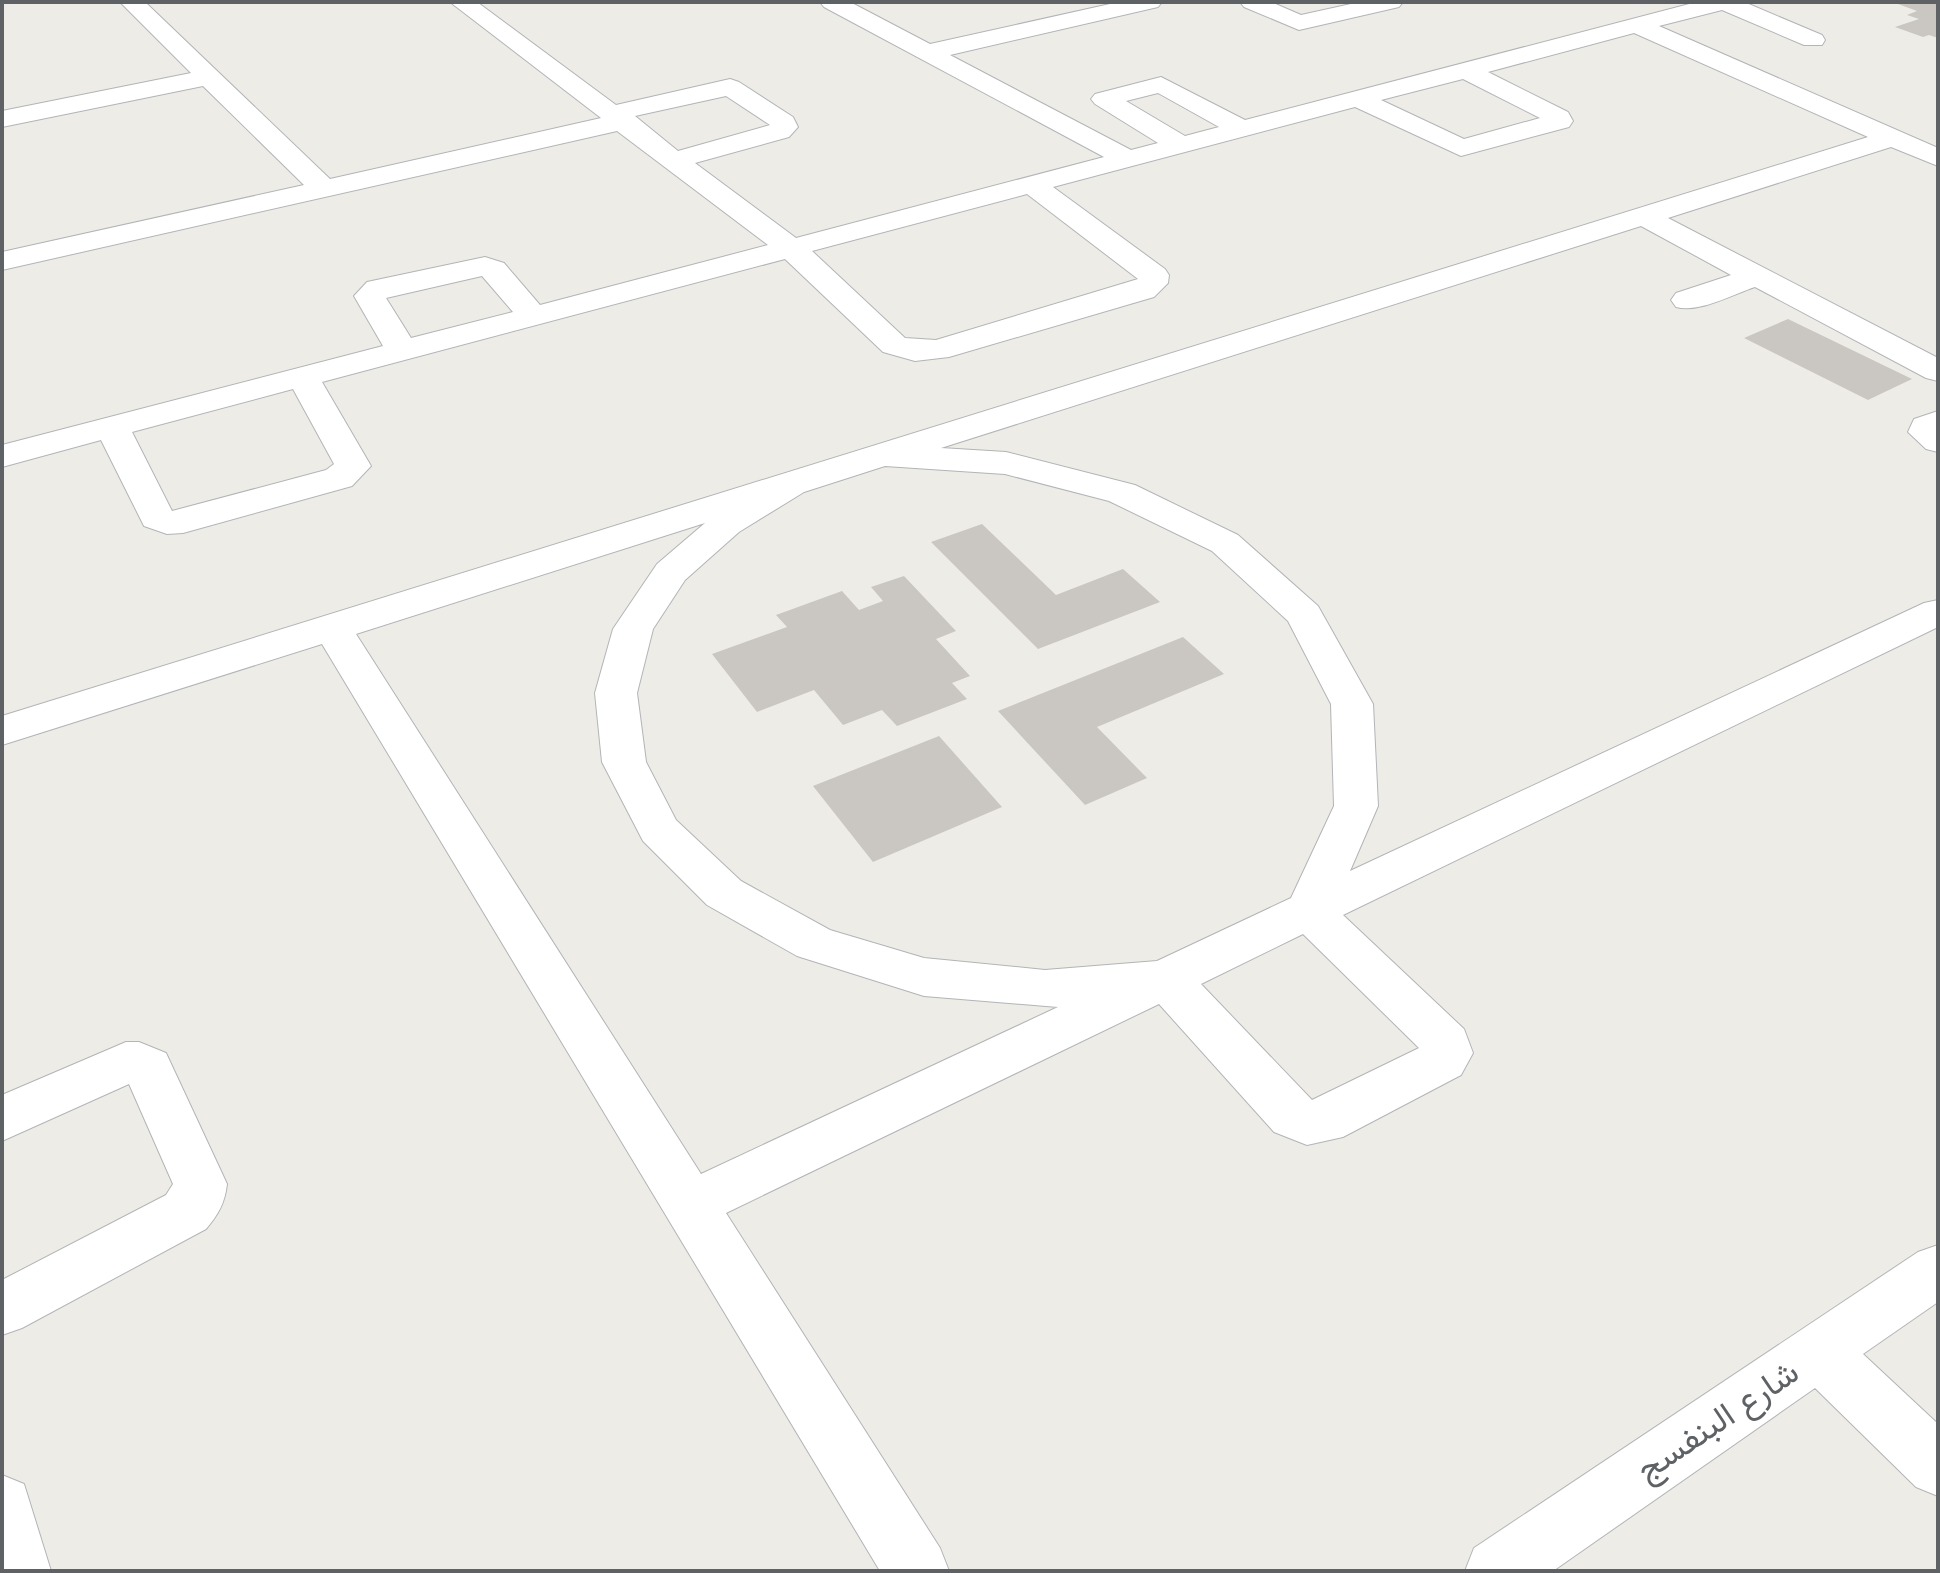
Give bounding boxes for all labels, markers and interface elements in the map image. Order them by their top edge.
street label: شارع البنفسج [1628,1350,1808,1492]

